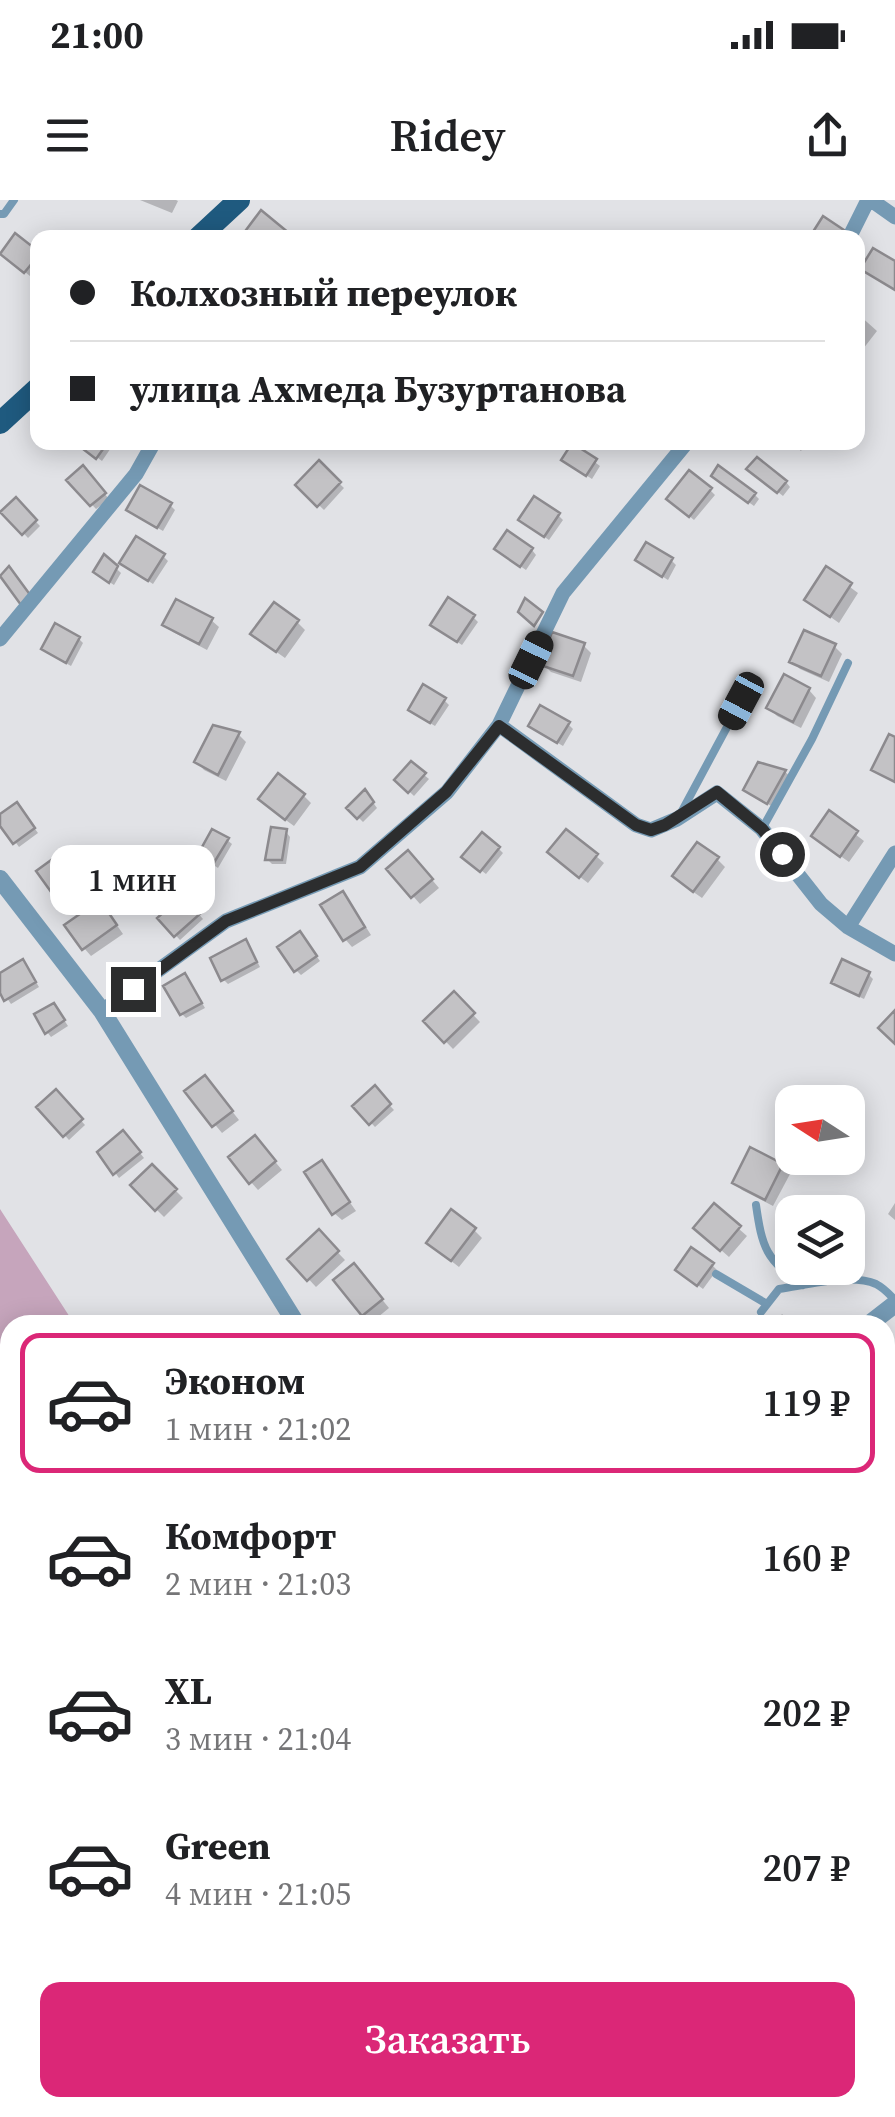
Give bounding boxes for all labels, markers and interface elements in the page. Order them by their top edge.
text: 21:00 [50,9,144,61]
text: Ridey [389,104,506,166]
icon: menu [40,108,95,163]
icon: share [800,108,855,163]
text: Колхозный переулок [130,267,517,319]
text: улица Ахмеда Бузуртанова [130,363,626,415]
car [504,626,558,694]
car [714,667,768,735]
route start [760,832,805,877]
callout: 1 мин [51,844,216,914]
text: 1 мин [88,858,177,902]
route end [111,967,156,1012]
north arrow [775,1085,865,1175]
map controls [775,1085,865,1285]
button: layers [775,1195,865,1285]
text: Эконом [165,1355,305,1407]
icon: car [45,1358,135,1448]
text: 119 ₽ [762,1377,850,1429]
text: 1 мин · 21:02 [165,1407,351,1451]
text: Комфорт [165,1510,336,1562]
icon: car [45,1513,135,1603]
text: 160 ₽ [762,1532,850,1584]
text: 2 мин · 21:03 [165,1562,351,1606]
text: XL [165,1665,212,1717]
icon: car [45,1668,135,1758]
text: 202 ₽ [762,1687,850,1739]
text: 3 мин · 21:04 [165,1717,351,1761]
text: Green [165,1820,271,1872]
icon: car [45,1823,135,1913]
text: 207 ₽ [762,1842,850,1894]
text: 4 мин · 21:05 [165,1872,351,1916]
button: Заказать [40,1982,855,2097]

